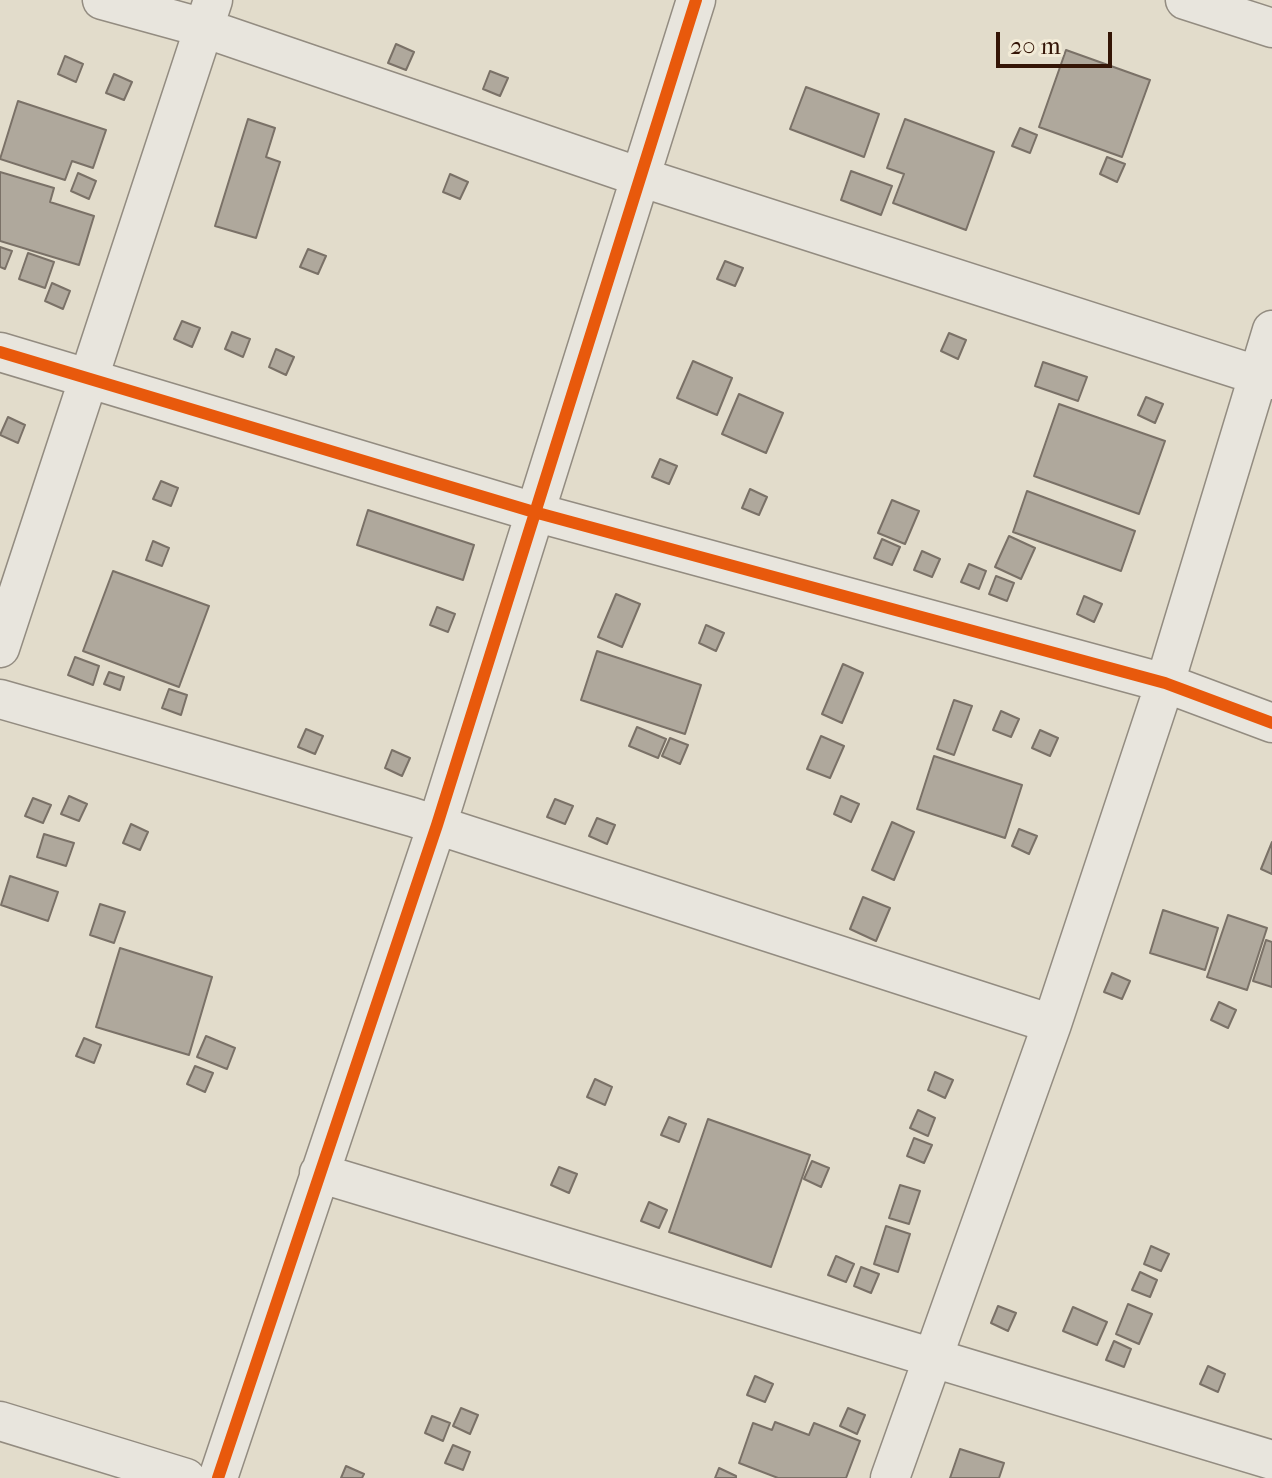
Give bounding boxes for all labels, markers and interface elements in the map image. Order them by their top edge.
scale bar [1000,16,1116,66]
text: 20 m [1010,32,1061,60]

